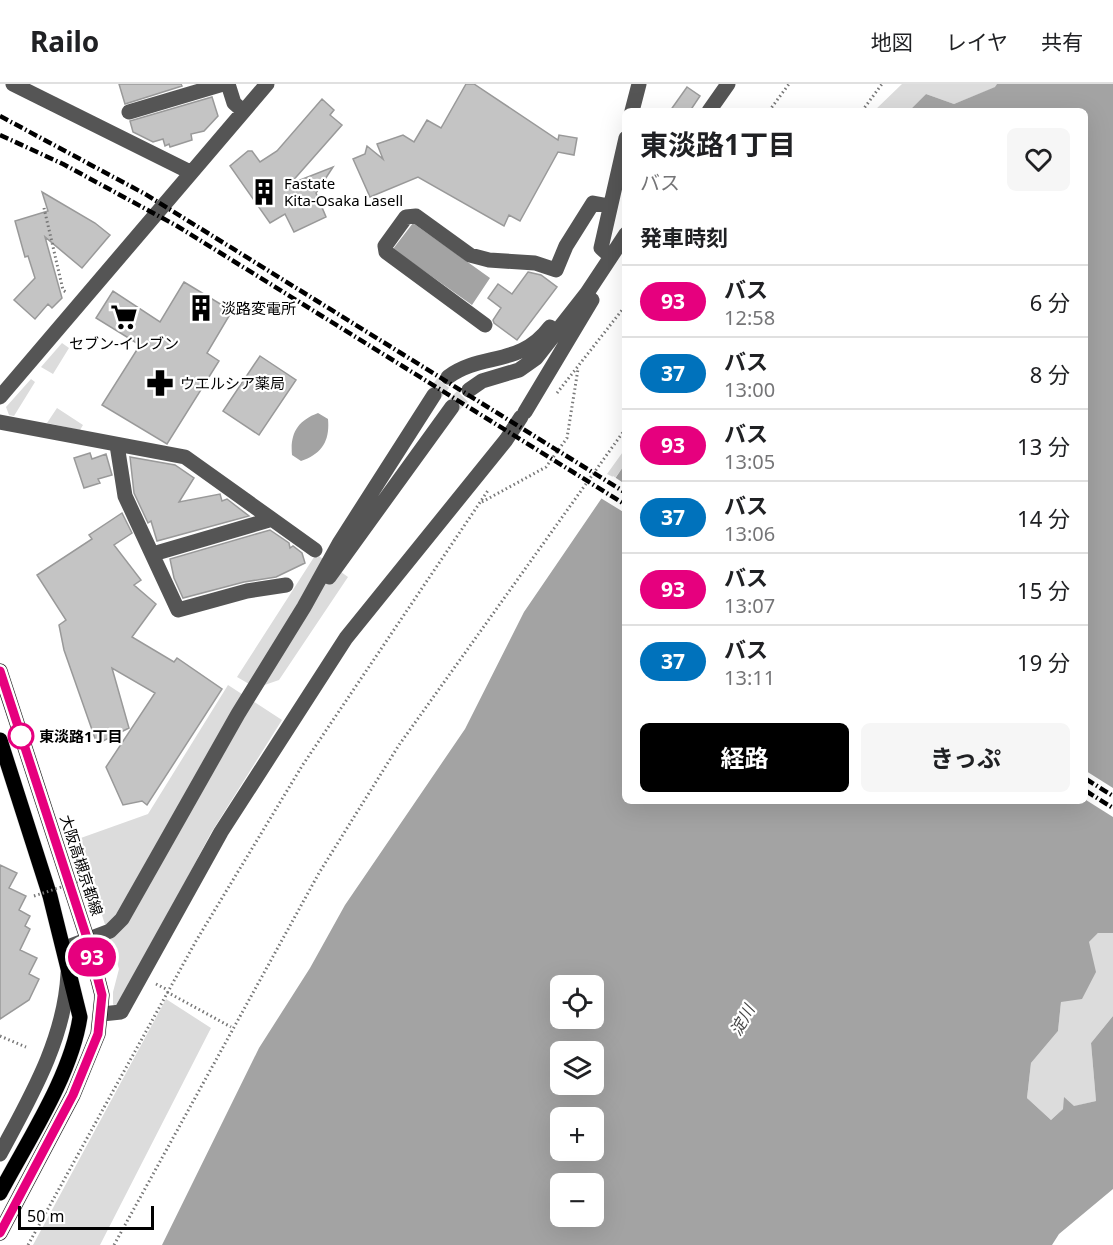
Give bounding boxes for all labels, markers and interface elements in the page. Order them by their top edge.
text: Railo [30,22,99,60]
text: 地図 [871,28,913,56]
text: レイヤ [946,28,1008,56]
text: 共有 [1041,28,1083,56]
text: 東淡路1丁目 [640,125,796,163]
button: heart [1007,128,1070,191]
text: バス [640,169,680,196]
place label: Fastate Kita-Osaka Lasell [284,173,403,210]
building icon: Fastate Kita-Osaka Lasell [249,177,279,207]
text: 発車時刻 [640,222,728,252]
text: バス [724,274,768,304]
text: 93 [661,287,685,315]
text: 6 分 [1030,287,1070,317]
building icon: 淡路変電所 [186,293,216,323]
place label: 淡路変電所 [221,298,296,318]
supermarket icon: セブン-イレブン [109,302,139,332]
text: 12:58 [724,304,775,331]
place label: セブン-イレブン [69,333,179,353]
text: バス [724,346,768,376]
text: 37 [661,359,685,387]
text: 8 分 [1030,359,1070,389]
pharmacy icon: ウエルシア薬局 [145,368,175,398]
place label: ウエルシア薬局 [180,373,285,393]
text: 13:00 [724,376,775,403]
text: バス [724,418,768,448]
text: 93 [661,431,685,459]
text: 13 分 [1017,431,1070,461]
text: 13:05 [724,448,775,475]
text: バス [724,490,768,520]
text: 37 [661,503,685,531]
text: 14 分 [1017,503,1070,533]
text: 13:06 [724,520,775,547]
text: バス [724,562,768,592]
text: 93 [661,575,685,603]
text: 15 分 [1017,575,1070,605]
text: 13:07 [724,592,775,619]
text: バス [724,634,768,664]
text: 37 [661,647,685,675]
text: 19 分 [1017,647,1070,677]
text: 13:11 [724,664,775,691]
marker: 東淡路1丁目 [8,723,34,749]
button: 経路 [640,723,849,792]
button: きっぷ [861,723,1070,792]
place label: 東淡路1丁目 [39,726,123,746]
street label: 大阪高槻京都線 [56,812,108,918]
line badge: 93 [65,938,119,976]
text: 93 [80,943,104,971]
map controls [550,975,604,1227]
button: locate [550,975,604,1029]
water label: 淀川 [725,999,760,1039]
button: layers [550,1041,604,1095]
button: + [550,1107,604,1161]
button: − [550,1173,604,1227]
scale bar [18,1203,154,1230]
text: 50 m [27,1205,64,1227]

